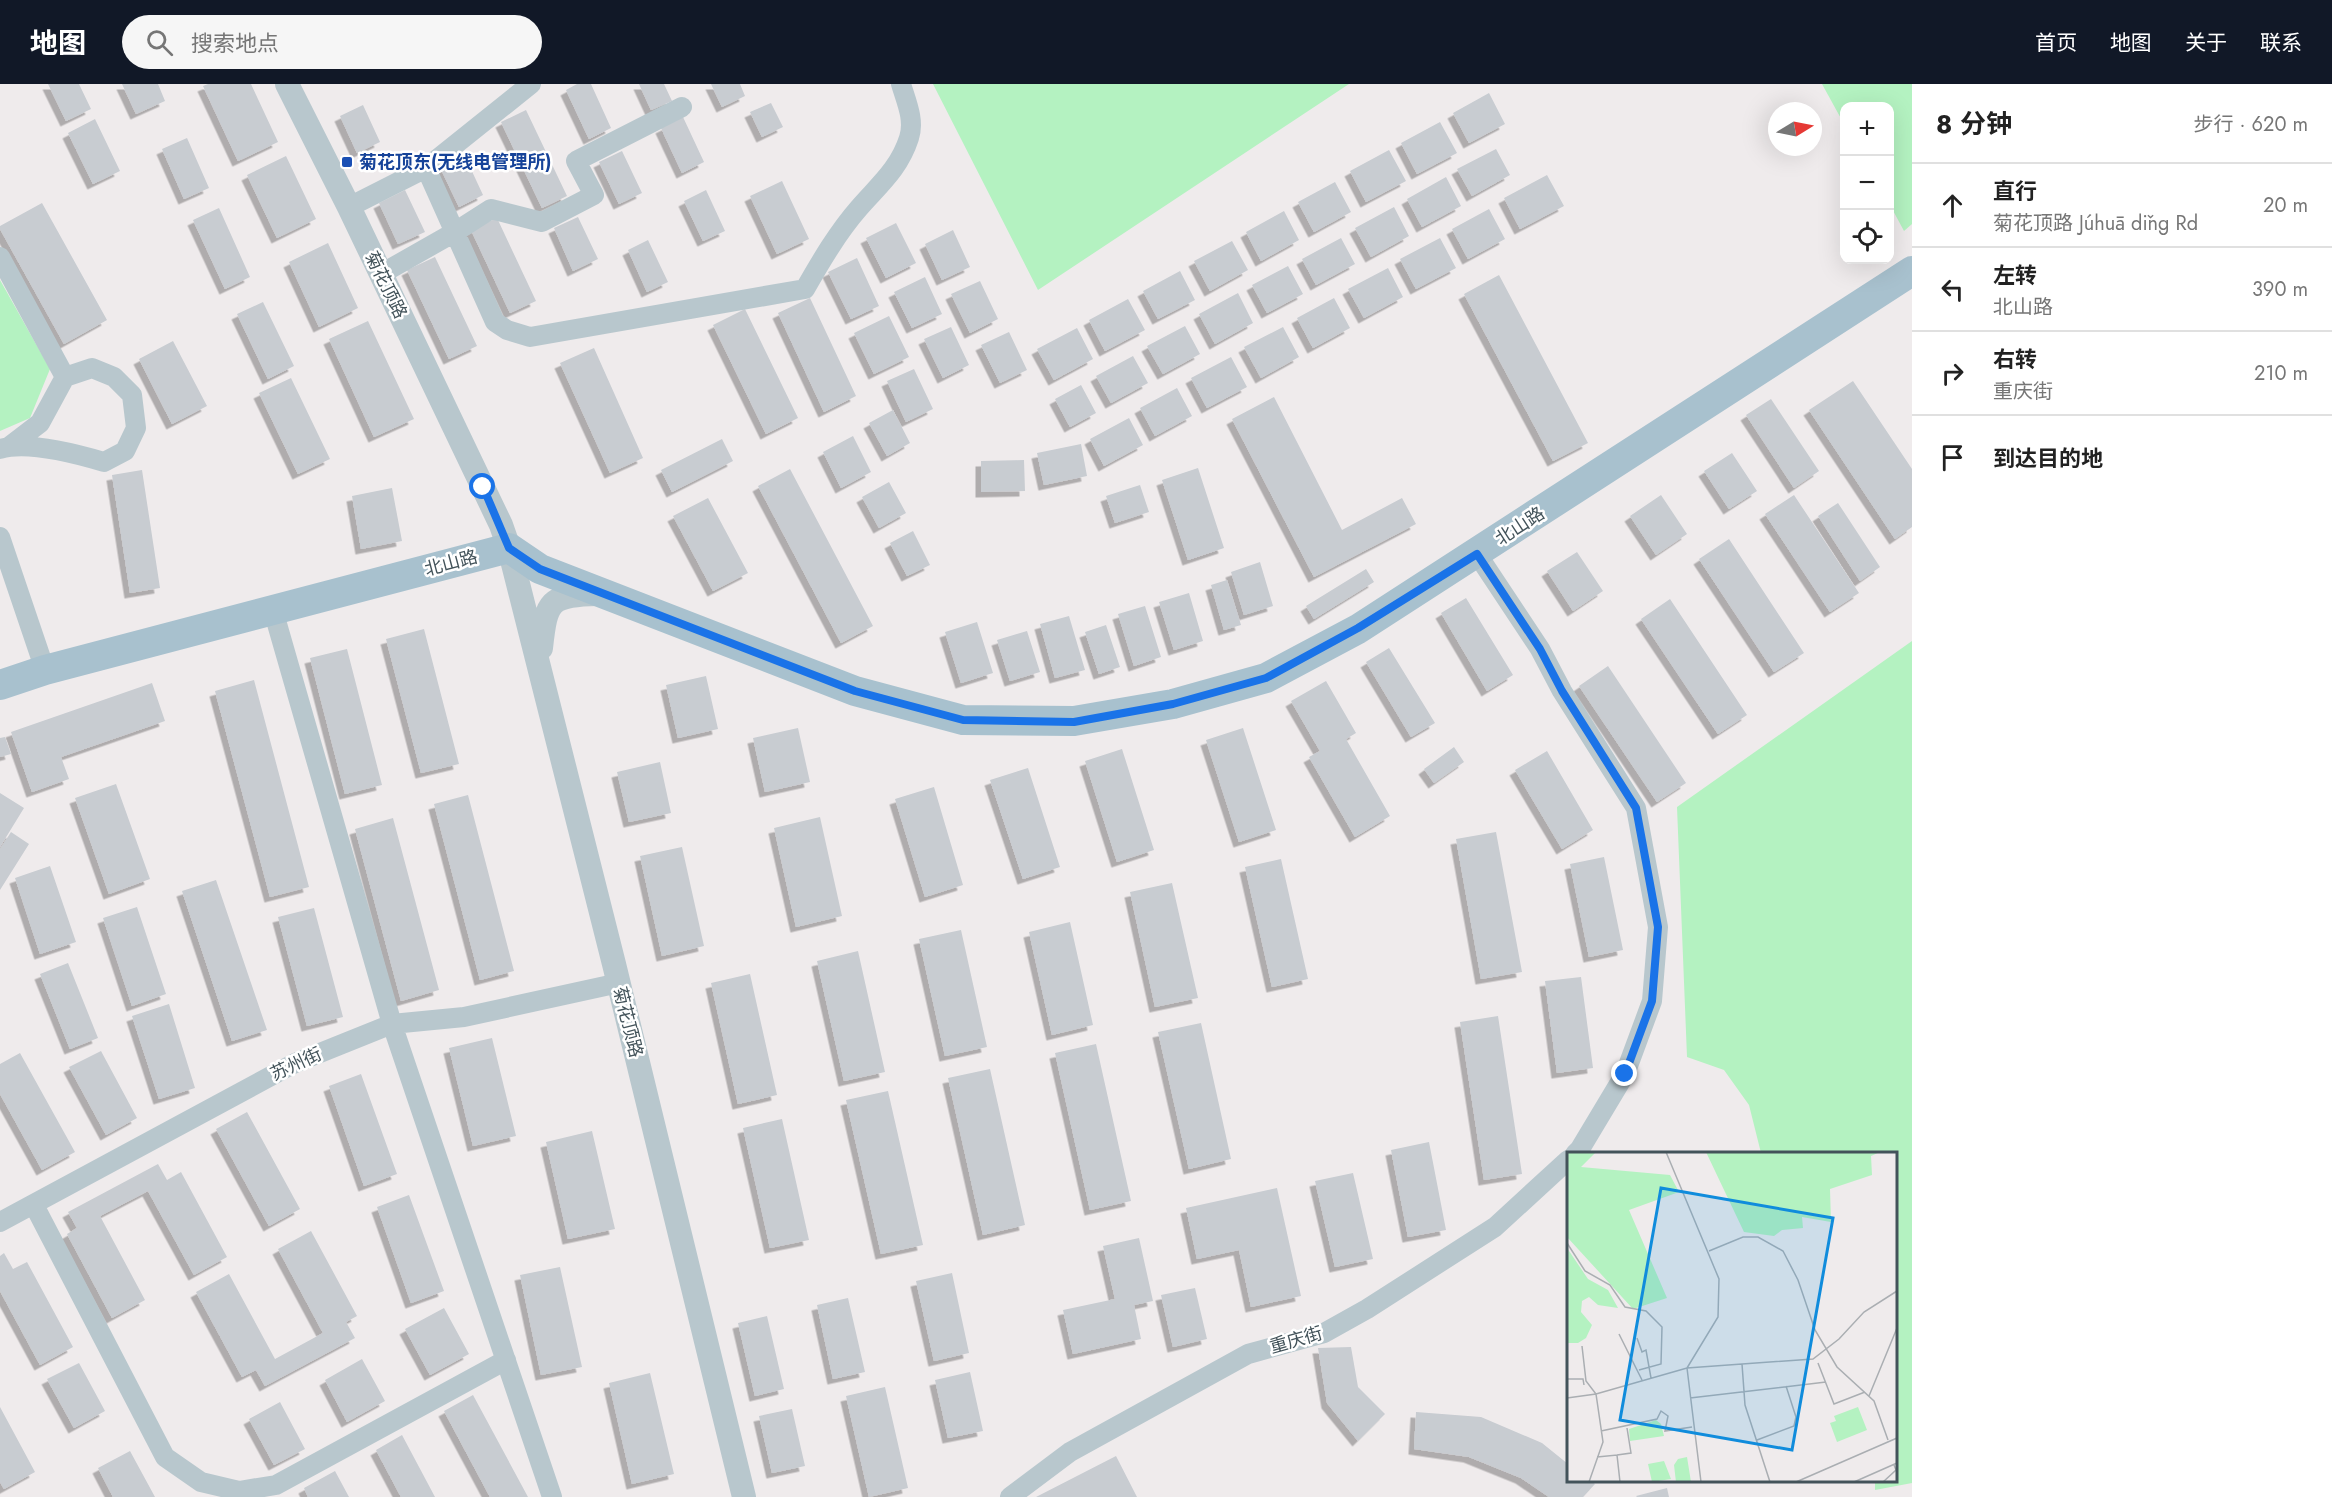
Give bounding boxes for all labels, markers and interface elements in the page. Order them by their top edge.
search box [122,15,542,69]
text: 地图 [30,23,86,64]
icon: search [143,26,176,59]
text: 搜索地点 [191,27,279,59]
text: 首页 [2035,28,2077,58]
text: 地图 [2110,28,2152,58]
text: 关于 [2185,28,2227,58]
text: 联系 [2260,28,2302,58]
north arrow [1768,102,1822,156]
map controls [1840,102,1894,264]
button: + [1840,102,1894,156]
text: 8 分钟 [1936,105,2012,143]
text: 步行 · 620 m [2194,110,2308,139]
place label: 菊花顶东(无线电管理所) [359,149,551,175]
marker: 菊花顶东(无线电管理所) [340,155,354,169]
button: − [1840,156,1894,210]
text: 直行 [1993,175,2037,207]
icon: ahead [1936,189,1969,222]
text: 20 m [2263,191,2308,220]
text: 菊花顶路 Júhuā dǐng Rd [1993,209,2198,238]
button: locate [1840,210,1894,264]
street label: 菊花顶路 [359,247,413,323]
text: 左转 [1993,259,2037,291]
icon: left [1936,273,1969,306]
text: 390 m [2252,275,2308,304]
text: 北山路 [1993,293,2053,322]
text: 右转 [1993,343,2037,375]
icon: right [1936,357,1969,390]
text: 210 m [2254,359,2308,388]
text: 重庆街 [1993,377,2053,406]
icon: arrive [1936,441,1969,474]
text: 到达目的地 [1993,442,2103,474]
route start [469,473,495,499]
street label: 北山路 [1490,500,1550,552]
street label: 北山路 [422,543,480,583]
street label: 菊花顶路 [607,984,649,1060]
street label: 苏州街 [266,1041,326,1087]
route end [1611,1060,1637,1086]
inset map [1567,1152,1897,1482]
street label: 重庆街 [1266,1320,1326,1360]

